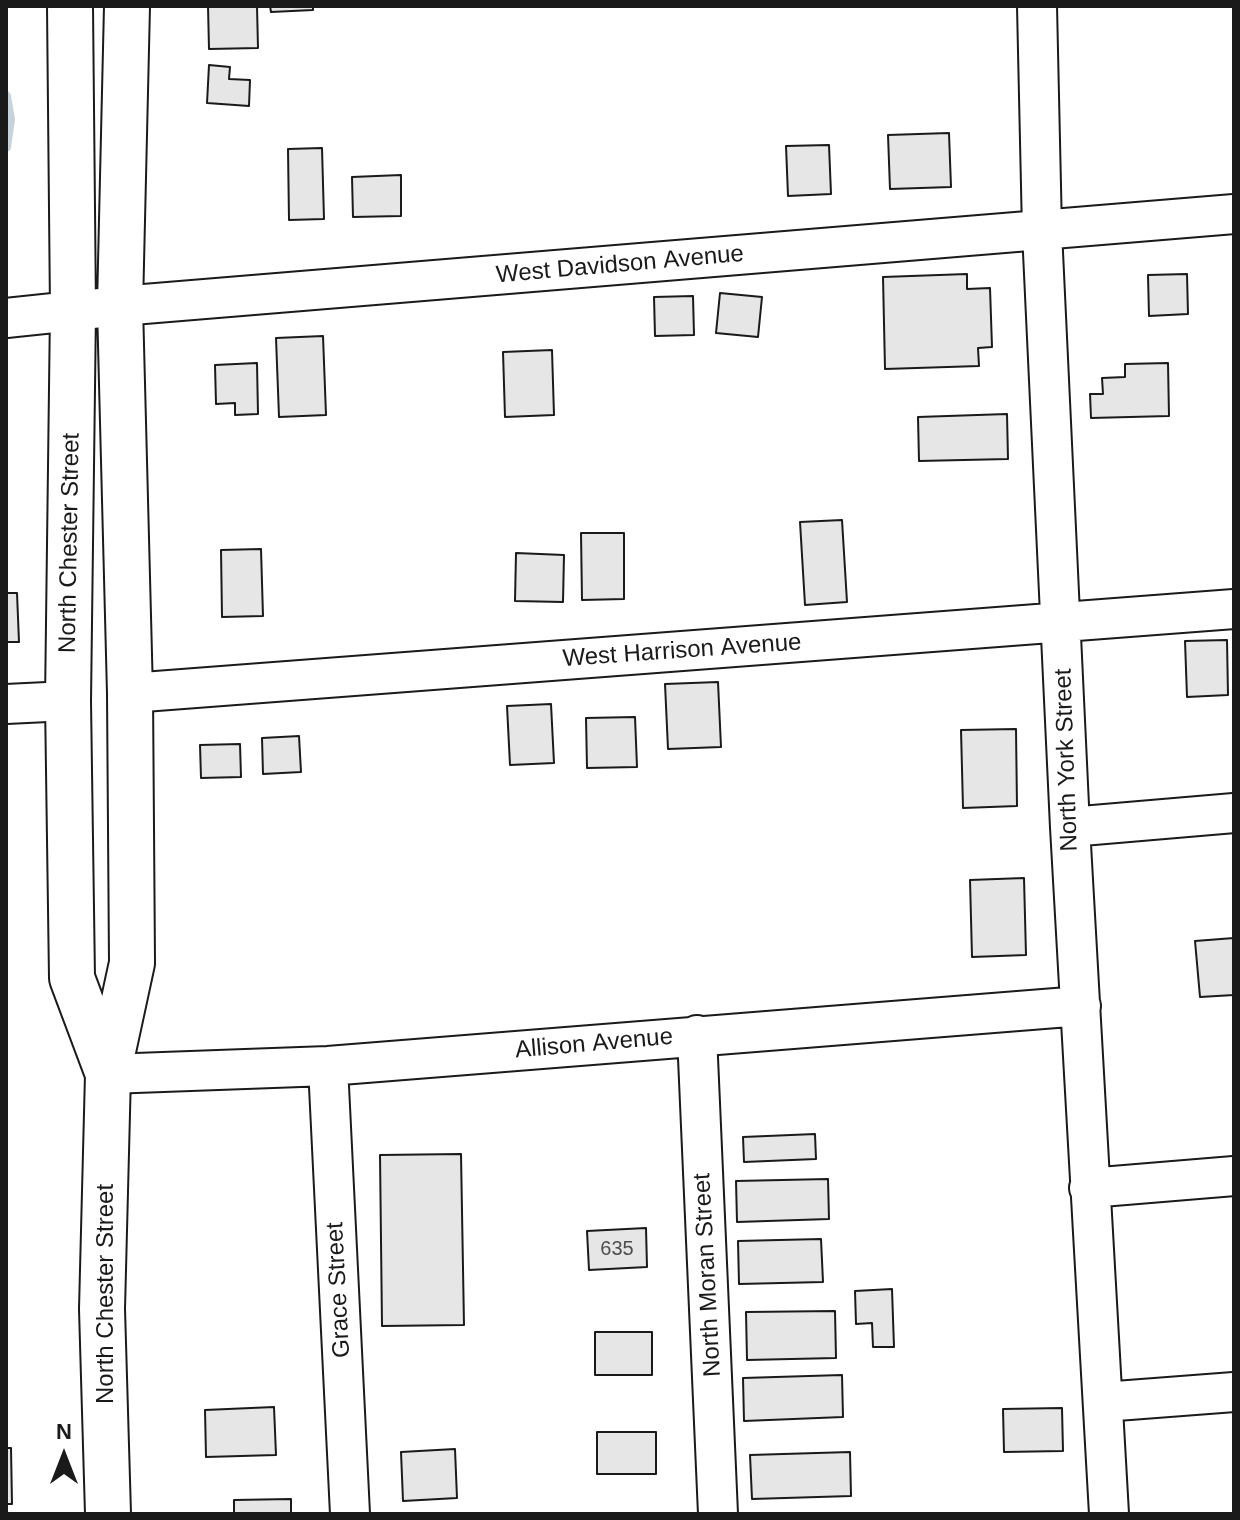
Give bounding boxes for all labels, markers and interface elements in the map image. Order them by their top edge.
street label: West Davidson Avenue [495,240,745,290]
street label: North Chester Street [54,433,86,653]
street label: West Harrison Avenue [562,628,802,674]
street label: North York Street [1049,668,1085,852]
street label: Allison Avenue [514,1023,674,1065]
street label: North Moran Street [688,1172,728,1378]
street label: North Chester Street [92,1184,120,1404]
street label: Grace Street [321,1221,357,1359]
house number: 635 [600,1237,634,1261]
north arrow [24,1416,104,1496]
text: N [56,1419,72,1444]

